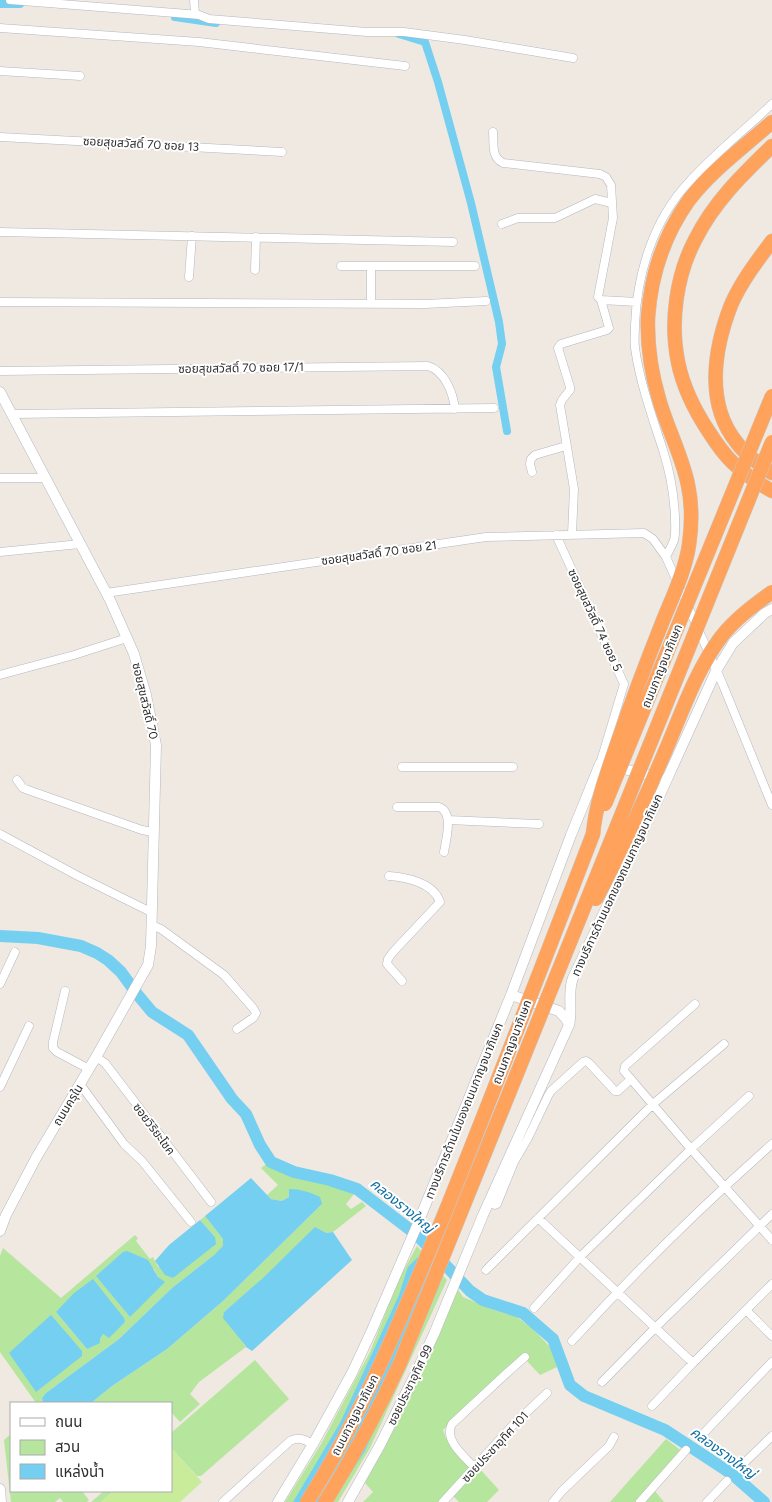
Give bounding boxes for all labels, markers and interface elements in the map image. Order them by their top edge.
street label: ซอยสุขสวัสดิ์ 70 ซอย 13 [83,134,199,154]
street label: ซอยสุขสวัสดิ์ 70 ซอย 17/1 [178,360,304,376]
street label: ซอยสุขสวัสดิ์ 70 ซอย 21 [320,538,438,568]
street label: ซอยสุขสวัสดิ์ 74 ซอย 5 [565,566,625,674]
street label: ถนนกาญจนาภิเษก [639,622,685,710]
street label: ซอยสุขสวัสดิ์ 70 [129,661,161,741]
street label: ทางบริการด้านนอกของถนนกาญจนาภิเษก [568,792,666,978]
street label: ถนนกาญจนาภิเษก [490,998,534,1086]
street label: ทางบริการด้านในของถนนกาญจนาภิเษก [422,1021,506,1201]
street label: ถนนครุใน [50,1082,86,1128]
street label: ซอยวิริยะโชค [130,1100,178,1158]
water label: คลองรางใหญ่ [367,1175,439,1238]
street label: ซอยประชาอุทิศ 99 [385,1342,436,1427]
street label: ถนนกาญจนาภิเษก [329,1372,381,1458]
legend [10,1402,172,1492]
street label: ซอยประชาอุทิศ 101 [459,1409,531,1485]
text: ถนน [55,1413,82,1431]
water label: คลองรางใหญ่ [687,1423,761,1484]
text: สวน [55,1438,80,1456]
text: แหล่งน้ำ [55,1461,104,1481]

